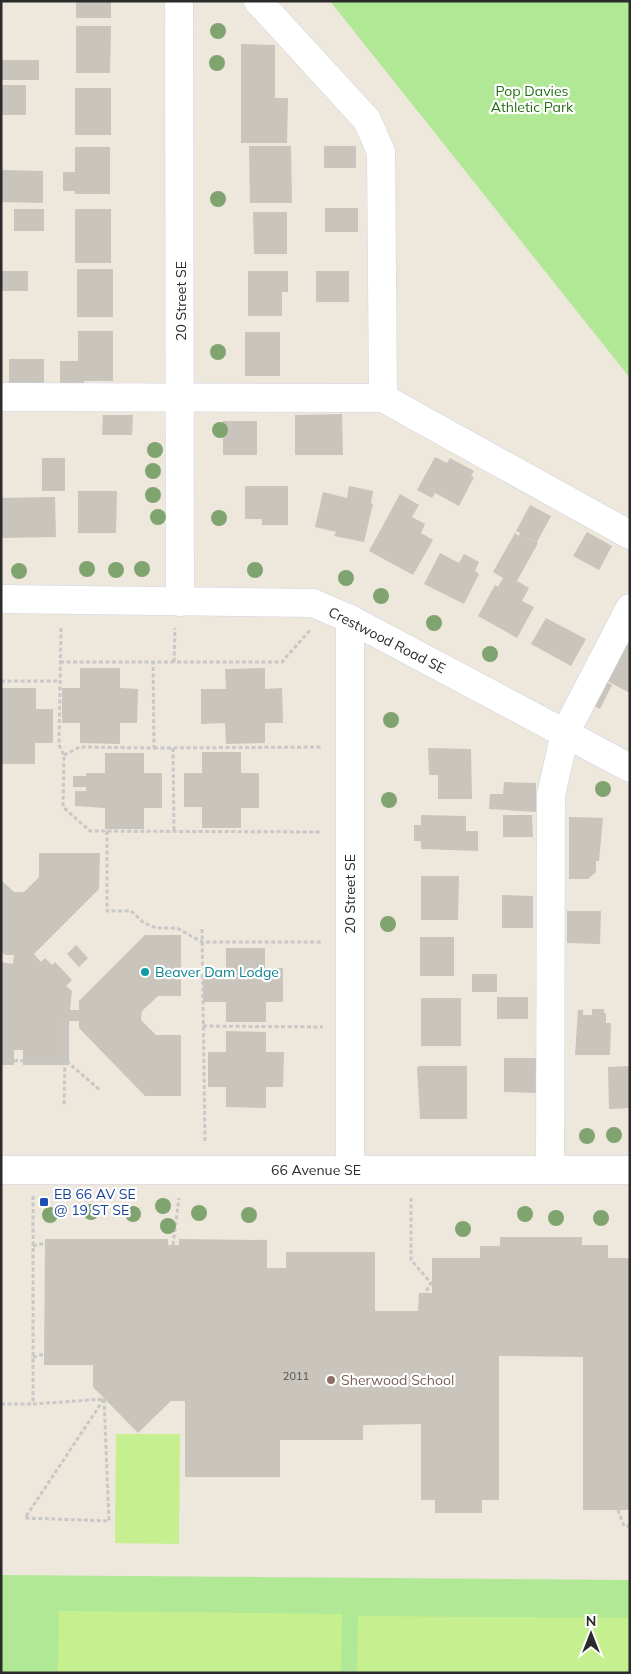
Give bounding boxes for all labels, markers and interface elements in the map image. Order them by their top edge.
park label: Pop Davies Athletic Park [491,82,574,116]
street label: 20 Street SE [172,261,190,341]
street label: Crestwood Road SE [325,603,449,677]
street label: 20 Street SE [341,854,359,934]
place label: Beaver Dam Lodge [155,963,279,981]
marker: Beaver Dam Lodge [139,966,151,978]
street label: 66 Avenue SE [271,1161,361,1179]
place label: EB 66 AV SE @ 19 ST SE [54,1185,136,1219]
marker: EB 66 AV SE @ 19 ST SE [38,1196,50,1208]
house number: 2011 [283,1369,309,1383]
place label: Sherwood School [341,1371,454,1389]
marker: Sherwood School [325,1374,337,1386]
north arrow [566,1609,616,1659]
text: N [586,1612,596,1630]

